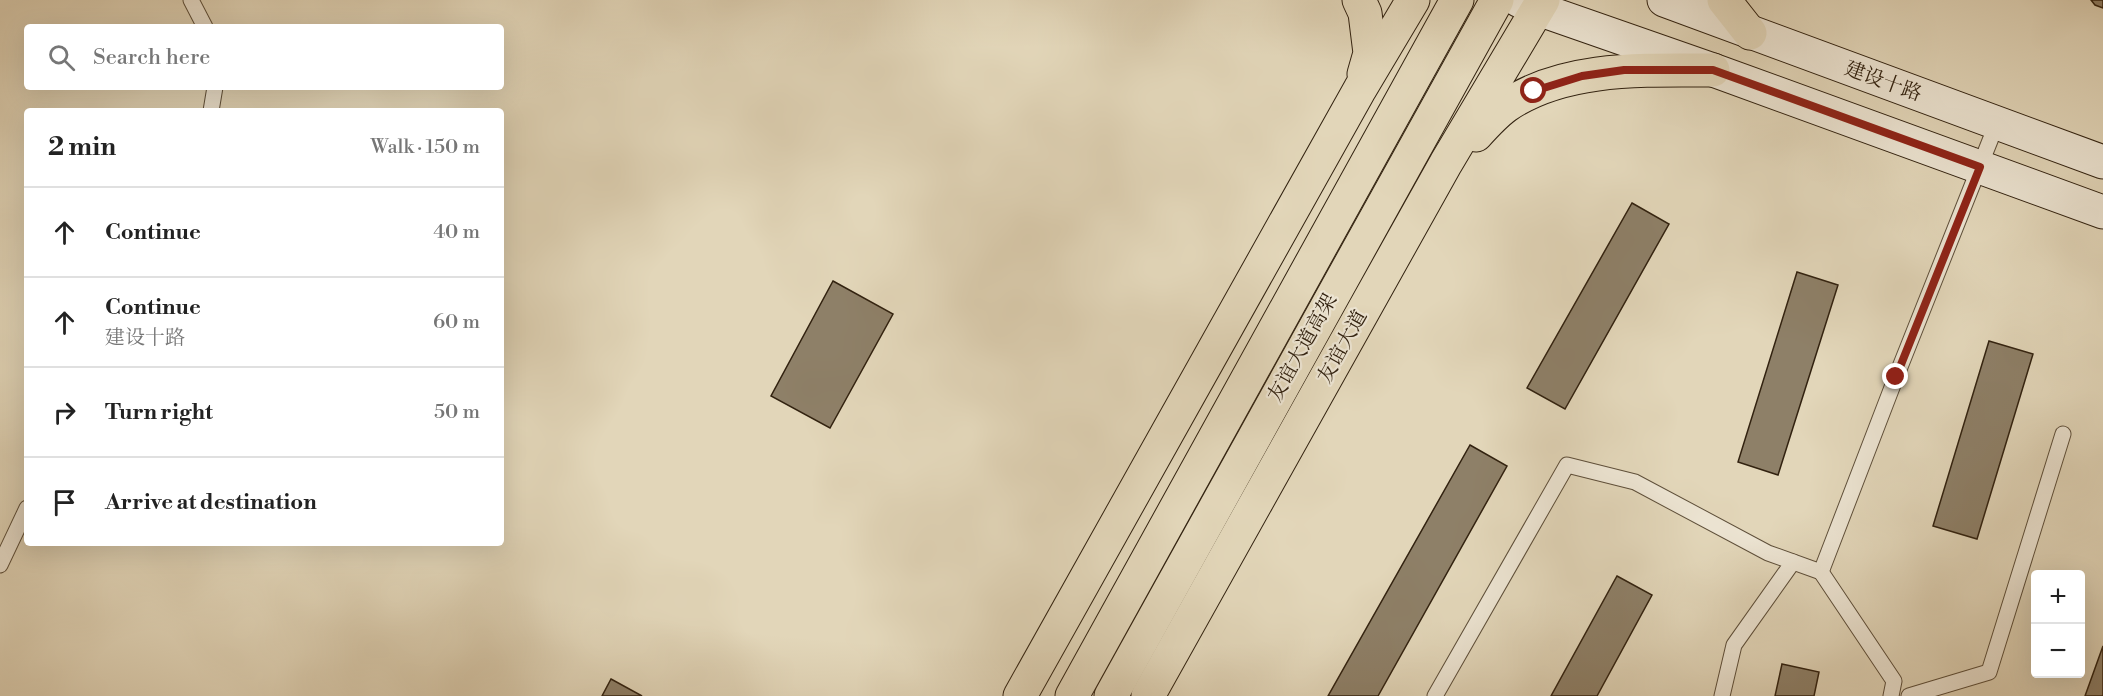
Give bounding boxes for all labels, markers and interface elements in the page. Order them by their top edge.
search box [24,24,504,90]
icon: search [45,41,78,74]
text: Search here [93,44,210,71]
street label: 建设十路 [1841,57,1925,107]
route start [1520,77,1546,103]
text: 2 min [48,131,116,163]
text: Walk · 150 m [371,135,480,160]
icon: ahead [48,216,81,249]
text: Continue [105,219,201,246]
text: 40 m [433,220,480,245]
street label: 友谊大道高架 [1263,289,1343,407]
text: Continue [105,294,201,321]
icon: ahead [48,306,81,339]
street label: 友谊大道 [1313,306,1373,388]
text: 60 m [433,310,480,335]
text: 建设十路 [105,326,185,351]
route end [1882,363,1908,389]
icon: right [48,396,81,429]
text: Turn right [105,399,213,426]
text: 50 m [434,400,480,425]
icon: arrive [48,486,81,519]
text: Arrive at destination [105,489,317,516]
map controls [2031,570,2085,678]
button: + [2031,570,2085,624]
button: − [2031,624,2085,678]

